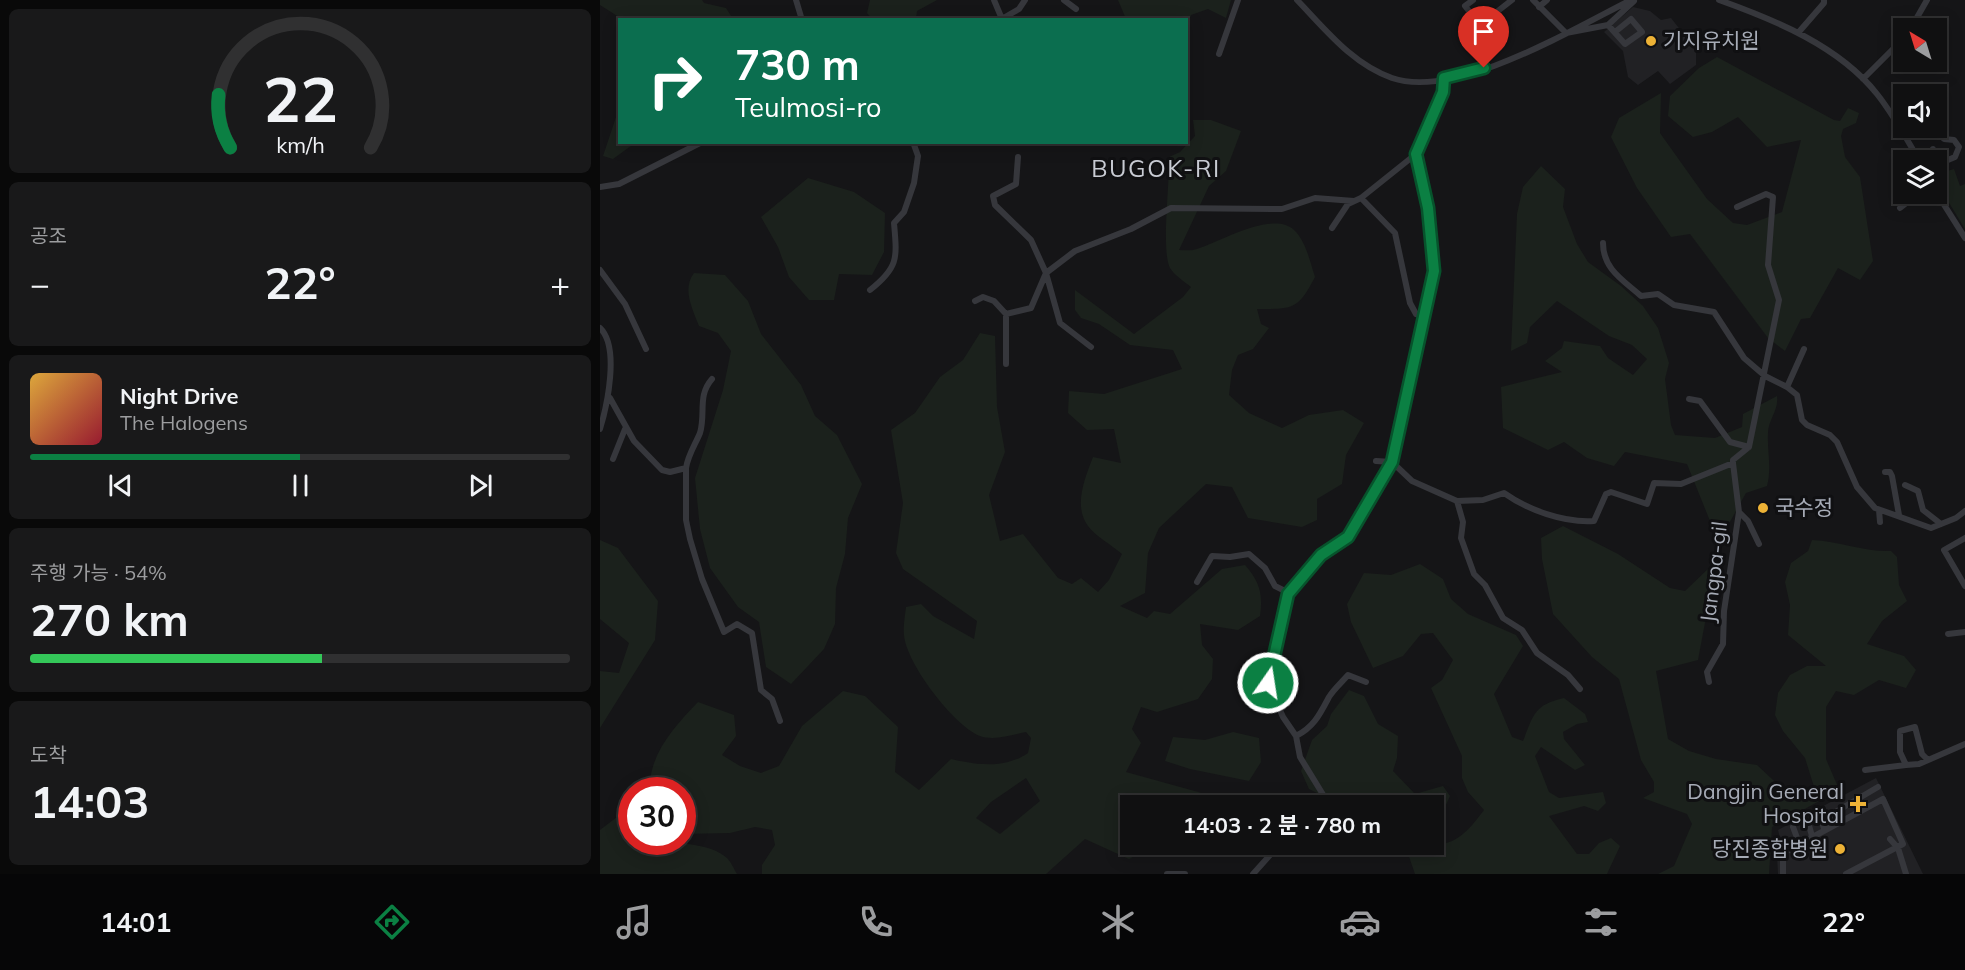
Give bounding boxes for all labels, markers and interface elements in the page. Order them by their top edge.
pin [1458,6,1509,68]
icon: arrive [1467,15,1500,48]
north arrow [1893,18,1947,72]
map controls [1893,18,1947,204]
place label: 기지유치원 [1663,27,1760,53]
marker: 기지유치원 [1644,34,1658,48]
text: 730 m [735,38,860,91]
icon: right [636,42,714,120]
text: 22 [263,59,337,138]
button: sound [1893,84,1947,138]
text: Teulmosi-ro [735,90,881,124]
text: km/h [276,131,324,158]
button: layers [1893,150,1947,204]
district label: BUGOK-RI [1091,153,1221,183]
text: 공조 [30,223,67,248]
text: 22° [264,254,336,310]
text: − [30,263,50,304]
text: + [550,263,570,304]
text: Night Drive [120,382,239,410]
text: The Halogens [120,410,248,435]
icon: previous [104,469,137,502]
icon: pause [284,469,317,502]
icon: next [464,469,497,502]
place label: 국수정 [1775,494,1833,520]
marker: 국수정 [1756,501,1770,515]
street label: Jangpa-gil [1694,520,1732,624]
text: 주행 가능 · 54% [30,560,167,585]
text: 270 km [30,591,189,647]
position arrow [1236,651,1300,715]
text: 도착 [30,742,67,767]
text: 14:03 [30,773,149,829]
speed limit sign: 30 [618,777,696,855]
place label: Dangjin General Hospital [1687,778,1844,828]
marker: Dangjin General Hospital [1849,795,1867,813]
text: 14:03 · 2 분 · 780 m [1183,811,1381,839]
place label: 당진종합병원 [1712,835,1828,861]
marker: 당진종합병원 [1833,842,1847,856]
icon: directions [371,901,413,943]
icon: music [613,901,655,943]
icon: phone [855,901,897,943]
icon: climate [1097,901,1139,943]
icon: car [1339,901,1381,943]
icon: filters [1580,901,1622,943]
text: 14:01 [100,905,171,939]
text: 22° [1822,905,1865,939]

